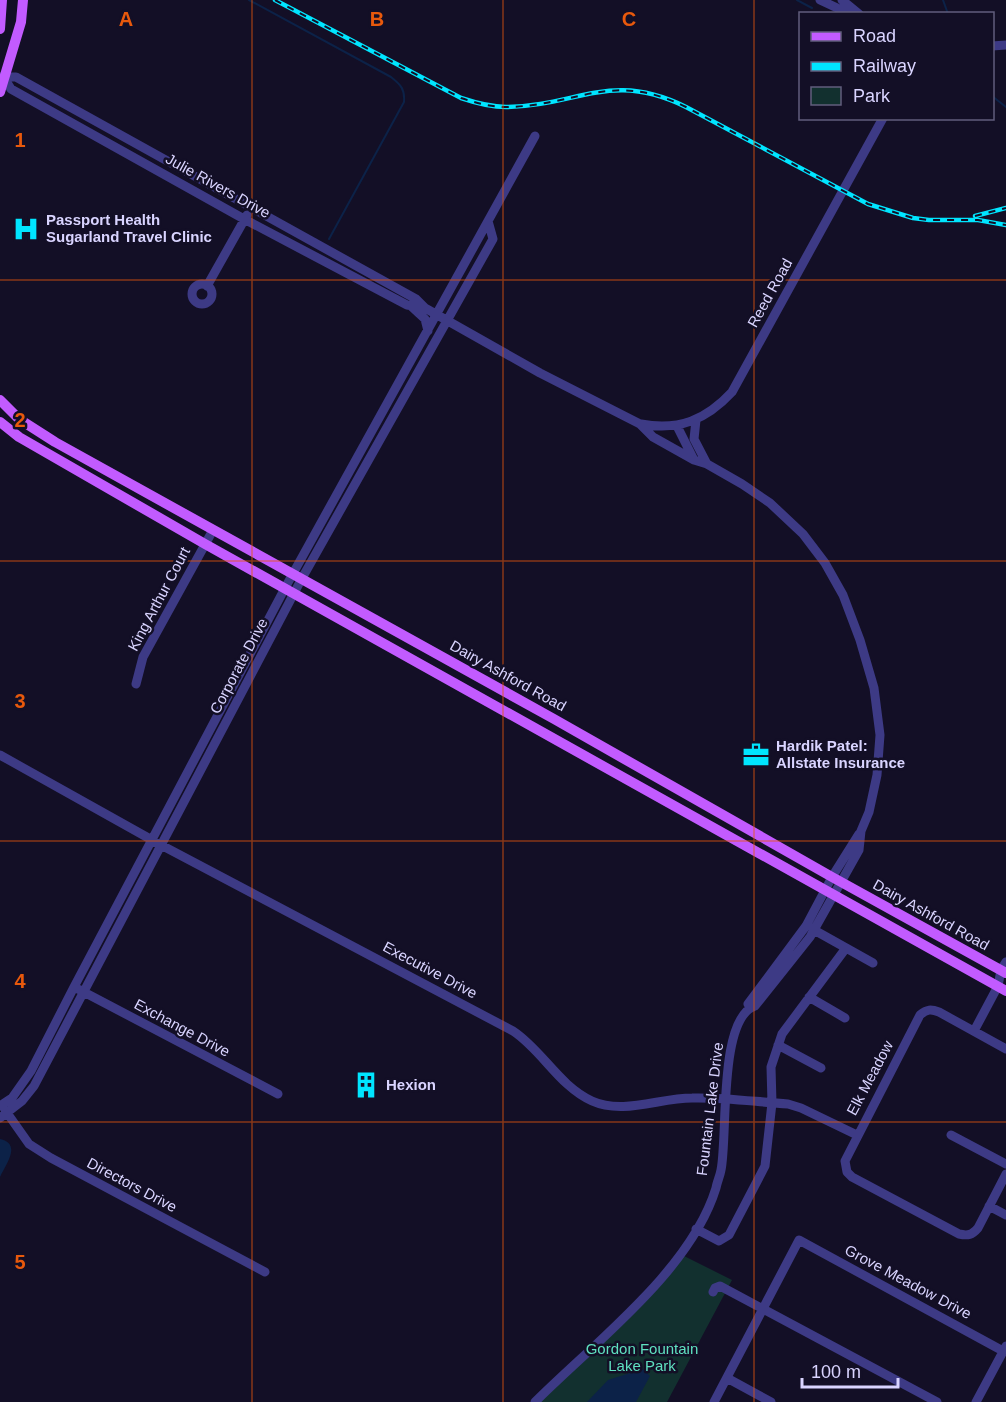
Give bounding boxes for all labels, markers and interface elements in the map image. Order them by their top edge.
text: A [119,8,133,30]
text: B [370,8,384,30]
text: C [622,8,636,30]
legend [799,12,994,120]
text: Road [853,26,896,46]
text: Railway [853,56,916,76]
text: Park [853,86,891,106]
text: 1 [14,129,26,151]
street label: Julie Rivers Drive [163,150,273,221]
place label: Passport Health Sugarland Travel Clinic [46,211,212,245]
hospital icon: Passport Health Sugarland Travel Clinic [11,214,41,244]
street label: Reed Road [744,255,795,330]
text: 2 [14,409,26,431]
street label: King Arthur Court [124,543,193,654]
street label: Corporate Drive [206,615,271,716]
street label: Dairy Ashford Road [447,637,569,715]
text: 3 [14,690,26,712]
place label: Hardik Patel: Allstate Insurance [776,737,905,771]
office icon: Hardik Patel: Allstate Insurance [741,740,771,770]
street label: Dairy Ashford Road [870,876,992,954]
street label: Executive Drive [380,938,480,1002]
text: 4 [14,970,26,992]
street label: Exchange Drive [131,995,233,1060]
street label: Elk Meadow [843,1038,896,1118]
street label: Fountain Lake Drive [693,1041,726,1177]
building icon: Hexion [351,1070,381,1100]
place label: Hexion [386,1076,436,1093]
street label: Directors Drive [84,1154,180,1215]
street label: Grove Meadow Drive [842,1241,974,1322]
text: 5 [14,1251,26,1273]
park label: Gordon Fountain Lake Park [586,1340,698,1374]
scale bar [802,1351,898,1389]
text: 100 m [811,1362,861,1382]

